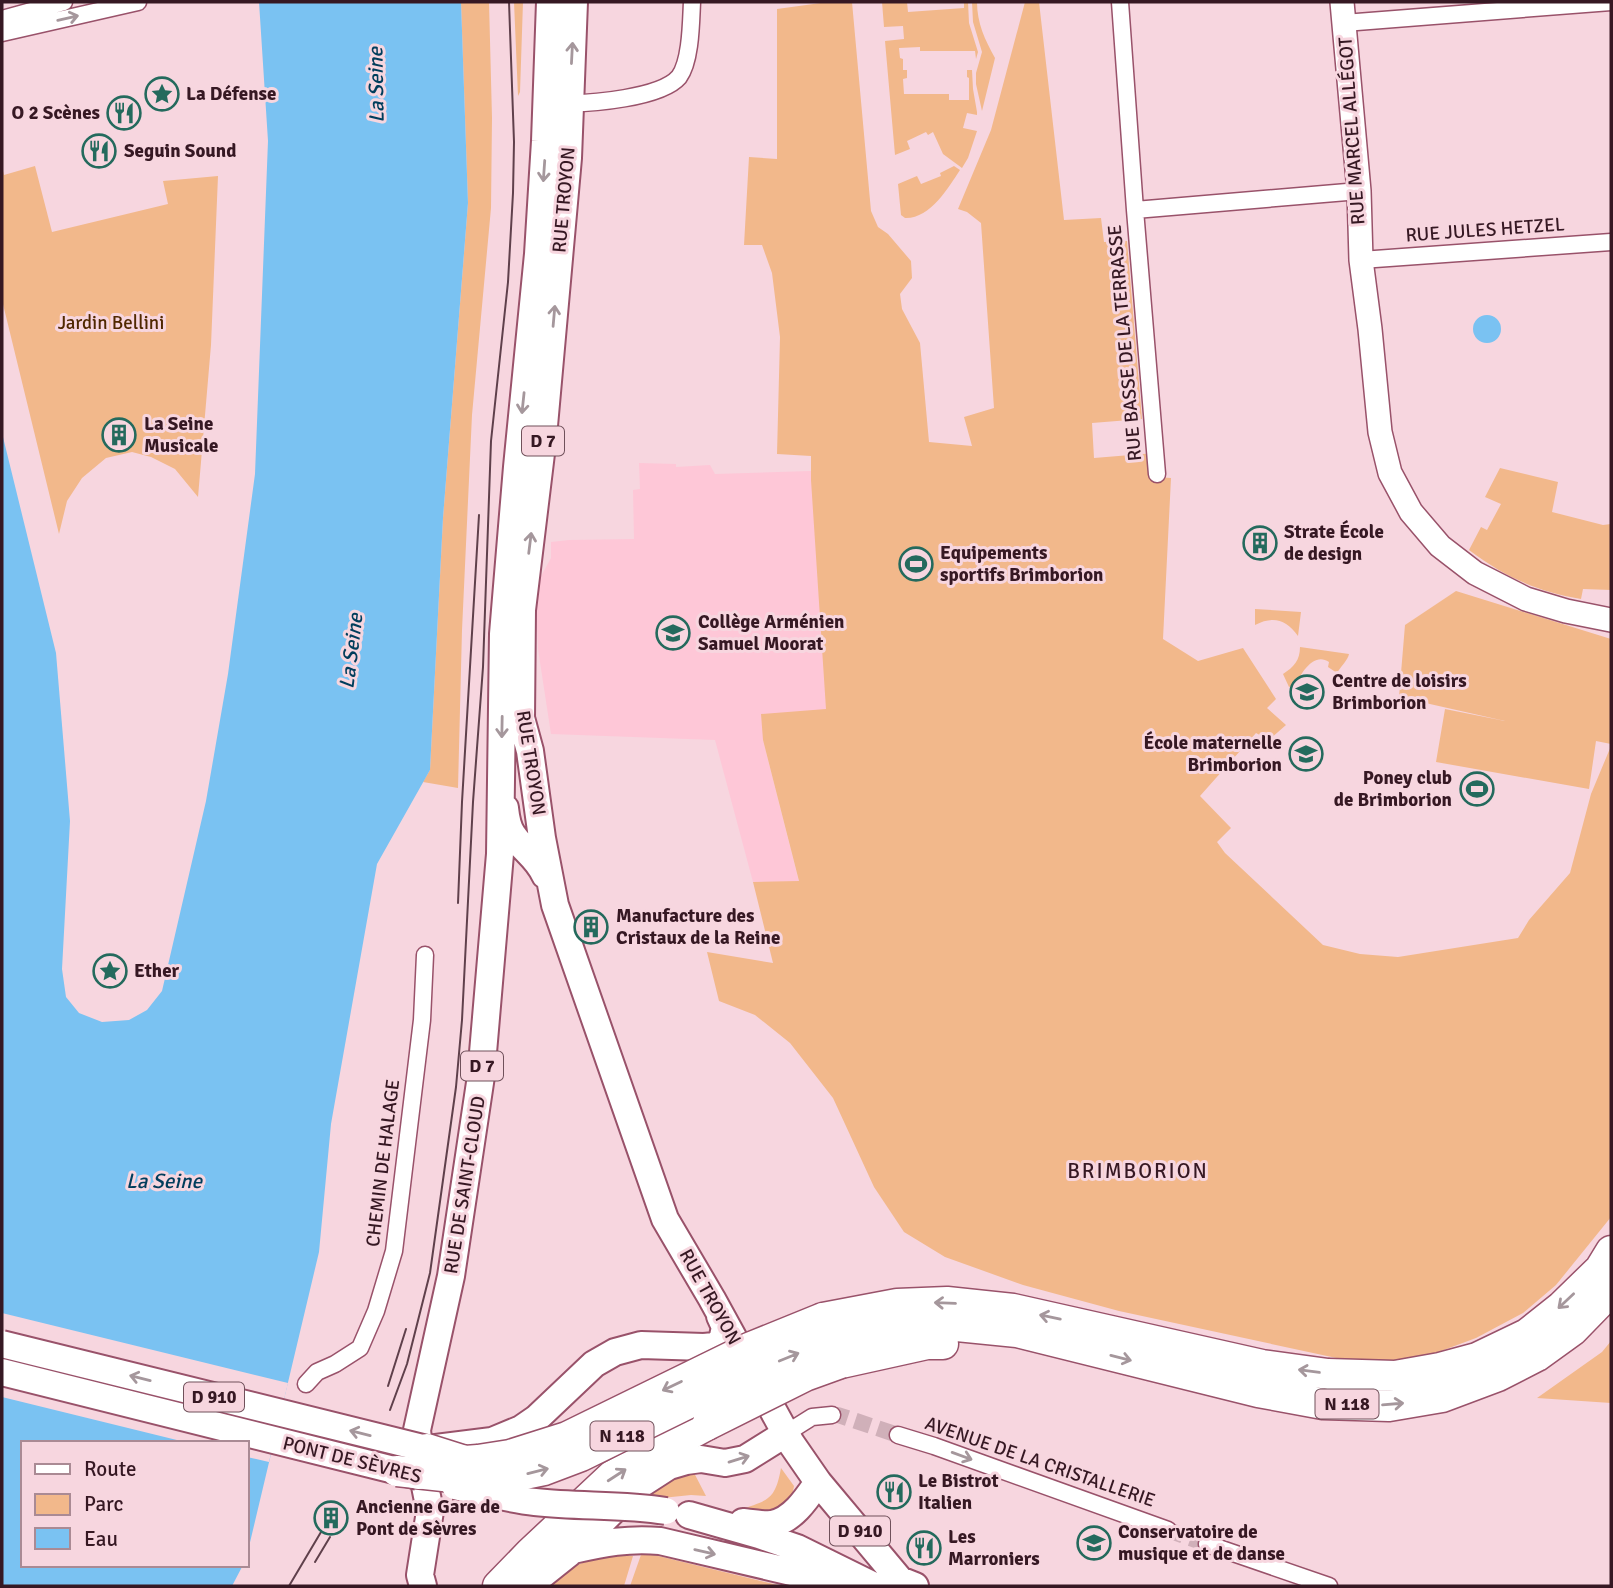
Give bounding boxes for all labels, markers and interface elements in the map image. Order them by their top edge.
one-way arrow [56,10,79,24]
street label: RUE MARCEL ALLÉGOT [1333,36,1371,226]
one-way arrow [566,41,579,64]
water label: La Seine [362,45,390,123]
place icon: La Défense [143,75,181,113]
place label: La Défense [186,82,276,106]
restaurant icon: O 2 Scènes [105,94,143,132]
place label: O 2 Scènes [12,101,100,125]
restaurant icon: Seguin Sound [80,132,118,170]
place label: Seguin Sound [124,139,236,163]
street label: RUE TROYON [547,146,581,254]
one-way arrow [537,159,550,182]
street label: RUE JULES HETZEL [1405,212,1566,248]
street label: RUE BASSE DE LA TERRASSE [1103,224,1147,462]
one-way arrow [548,305,561,328]
park label: Jardin Bellini [58,311,164,335]
one-way arrow [516,391,529,414]
place label: La Seine Musicale [144,412,218,458]
building icon: La Seine Musicale [100,416,138,454]
road number: D 7 [522,426,564,456]
place label: Strate École de design [1284,520,1384,566]
building icon: Strate École de design [1241,524,1279,562]
one-way arrow [524,532,537,554]
place label: Equipements sportifs Brimborion [940,541,1103,587]
sports icon: Equipements sportifs Brimborion [897,545,935,583]
water label: La Seine [333,610,369,690]
place label: Collège Arménien Samuel Moorat [698,610,844,656]
school or university icon: Collège Arménien Samuel Moorat [654,614,692,652]
place label: Centre de loisirs Brimborion [1332,669,1467,715]
school or university icon: Centre de loisirs Brimborion [1288,673,1326,711]
street label: RUE TROYON [511,709,551,817]
one-way arrow [496,715,509,738]
place label: École maternelle Brimborion [1143,731,1282,777]
school or university icon: École maternelle Brimborion [1287,735,1325,773]
place label: Poney club de Brimborion [1334,766,1452,812]
sports icon: Poney club de Brimborion [1458,770,1496,808]
place label: Manufacture des Cristaux de la Reine [616,904,780,950]
building icon: Manufacture des Cristaux de la Reine [572,908,610,946]
place icon: Ether [91,952,129,990]
place label: Ether [134,959,180,983]
road number: D 7 [461,1051,503,1080]
street label: CHEMIN DE HALAGE [361,1078,405,1248]
street label: RUE DE SAINT-CLOUD [439,1094,491,1276]
district label: BRIMBORION [1067,1158,1209,1184]
water label: La Seine [126,1168,203,1194]
street label: RUE TROYON [674,1245,746,1349]
one-way arrow [1558,1293,1575,1310]
one-way arrow [934,1296,957,1310]
one-way arrow [1039,1309,1062,1323]
one-way arrow [778,1350,800,1363]
one-way arrow [1110,1352,1132,1365]
one-way arrow [1299,1365,1321,1378]
one-way arrow [129,1371,151,1384]
one-way arrow [662,1380,683,1393]
road number: D 910 [184,1382,244,1412]
road number: N 118 [1316,1390,1378,1419]
one-way arrow [1381,1398,1403,1411]
street label: AVENUE DE LA CRISTALLERIE [922,1411,1158,1513]
road number: N 118 [590,1422,654,1450]
one-way arrow [349,1426,372,1439]
street label: PONT DE SÈVRES [280,1431,424,1489]
legend [21,1441,248,1567]
one-way arrow [727,1451,749,1464]
one-way arrow [951,1451,973,1464]
text: Route [84,1456,136,1482]
one-way arrow [526,1464,549,1477]
one-way arrow [607,1467,626,1482]
place label: Le Bistrot Italien [918,1469,999,1515]
restaurant icon: Le Bistrot Italien [875,1473,913,1511]
text: Parc [84,1491,123,1517]
place label: Ancienne Gare de Pont de Sèvres [356,1495,500,1541]
building icon: Ancienne Gare de Pont de Sèvres [312,1499,350,1537]
road number: D 910 [830,1516,890,1546]
place label: Conservatoire de musique et de danse [1118,1520,1285,1566]
school or university icon: Conservatoire de musique et de danse [1075,1524,1113,1562]
place label: Les Marroniers [948,1525,1040,1571]
text: Eau [84,1526,118,1552]
restaurant icon: Les Marroniers [905,1529,943,1567]
one-way arrow [693,1546,716,1559]

